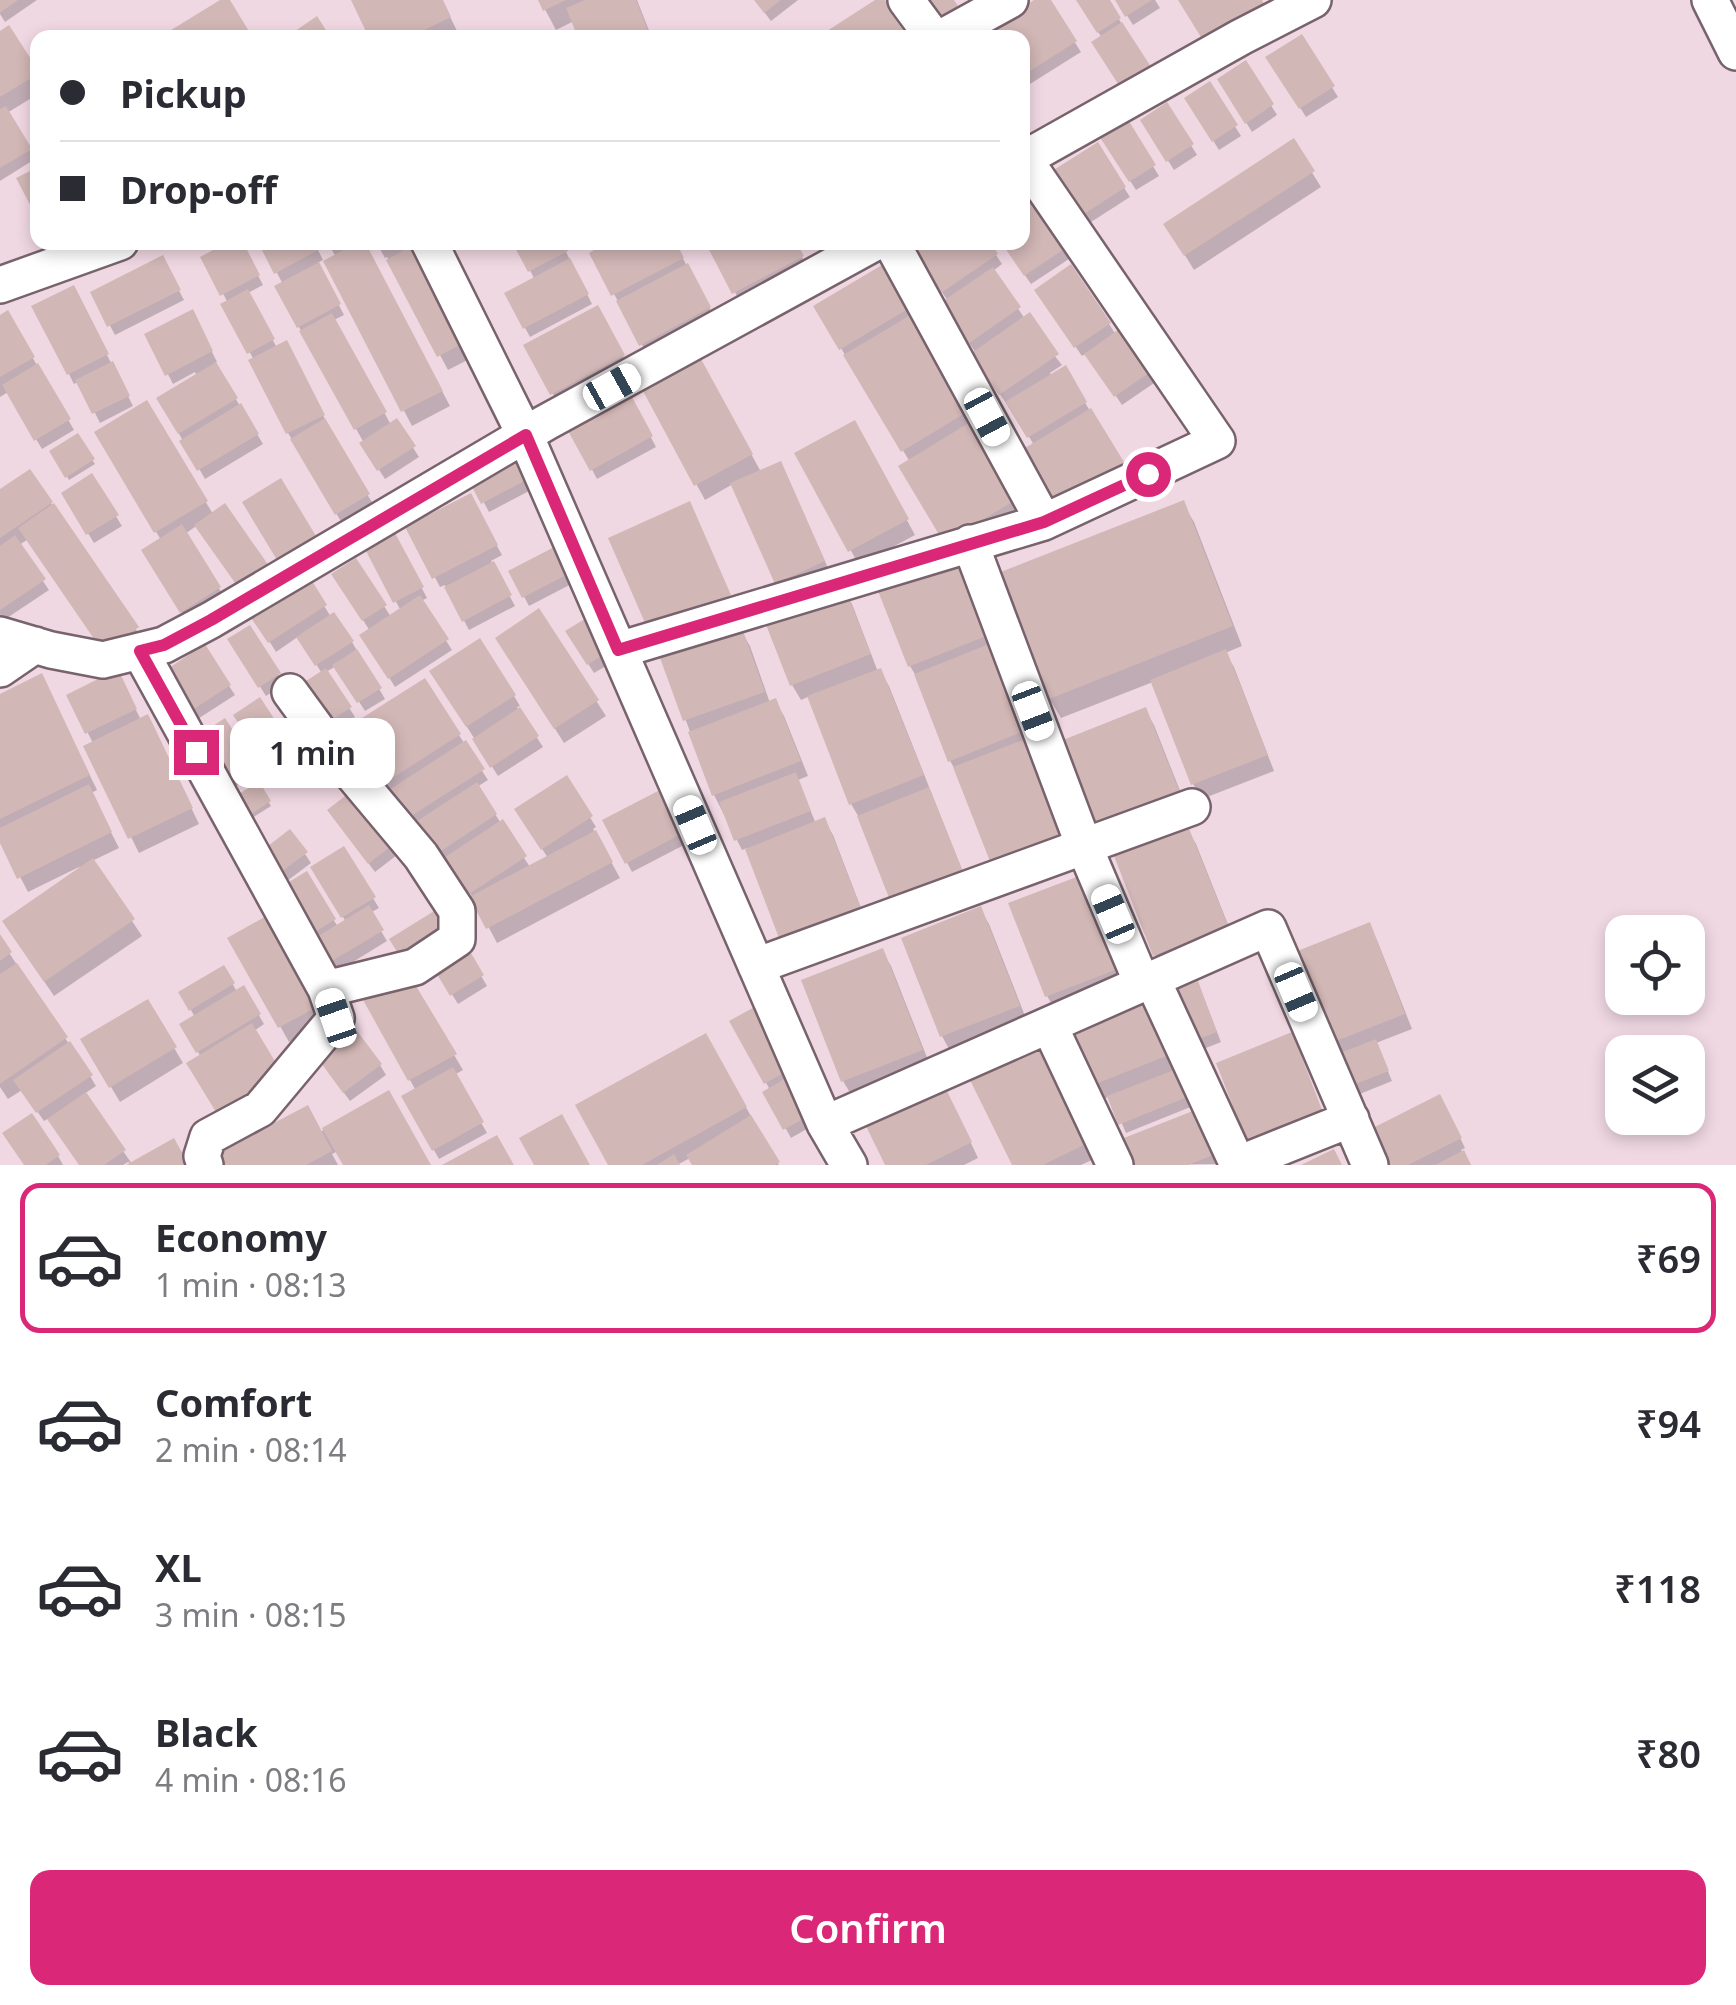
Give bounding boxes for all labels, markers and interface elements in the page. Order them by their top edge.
text: Pickup [120,67,247,119]
text: Drop-off [120,163,277,215]
car [578,359,646,415]
car [960,383,1014,451]
route start [1126,452,1171,497]
car [1008,678,1058,744]
callout: 1 min [231,717,396,787]
route end [174,730,219,775]
text: 1 min [269,731,356,774]
car [669,792,721,858]
car [1087,881,1139,947]
map controls [1605,915,1705,1135]
button: locate [1605,915,1705,1015]
car [1270,959,1322,1025]
car [312,985,360,1051]
button: layers [1605,1035,1705,1135]
text: Economy [155,1211,327,1263]
icon: car [35,1213,125,1303]
text: ₹69 [1636,1232,1701,1284]
text: 1 min · 08:13 [155,1263,347,1306]
text: Comfort [155,1376,312,1428]
icon: car [35,1378,125,1468]
text: ₹94 [1636,1397,1701,1449]
text: 2 min · 08:14 [155,1428,347,1471]
text: XL [155,1541,202,1593]
icon: car [35,1543,125,1633]
text: ₹118 [1614,1562,1701,1614]
text: 3 min · 08:15 [155,1593,347,1636]
text: Black [155,1706,258,1758]
icon: car [35,1708,125,1798]
text: ₹80 [1636,1727,1701,1779]
text: 4 min · 08:16 [155,1758,347,1801]
button: Confirm [30,1870,1706,1985]

